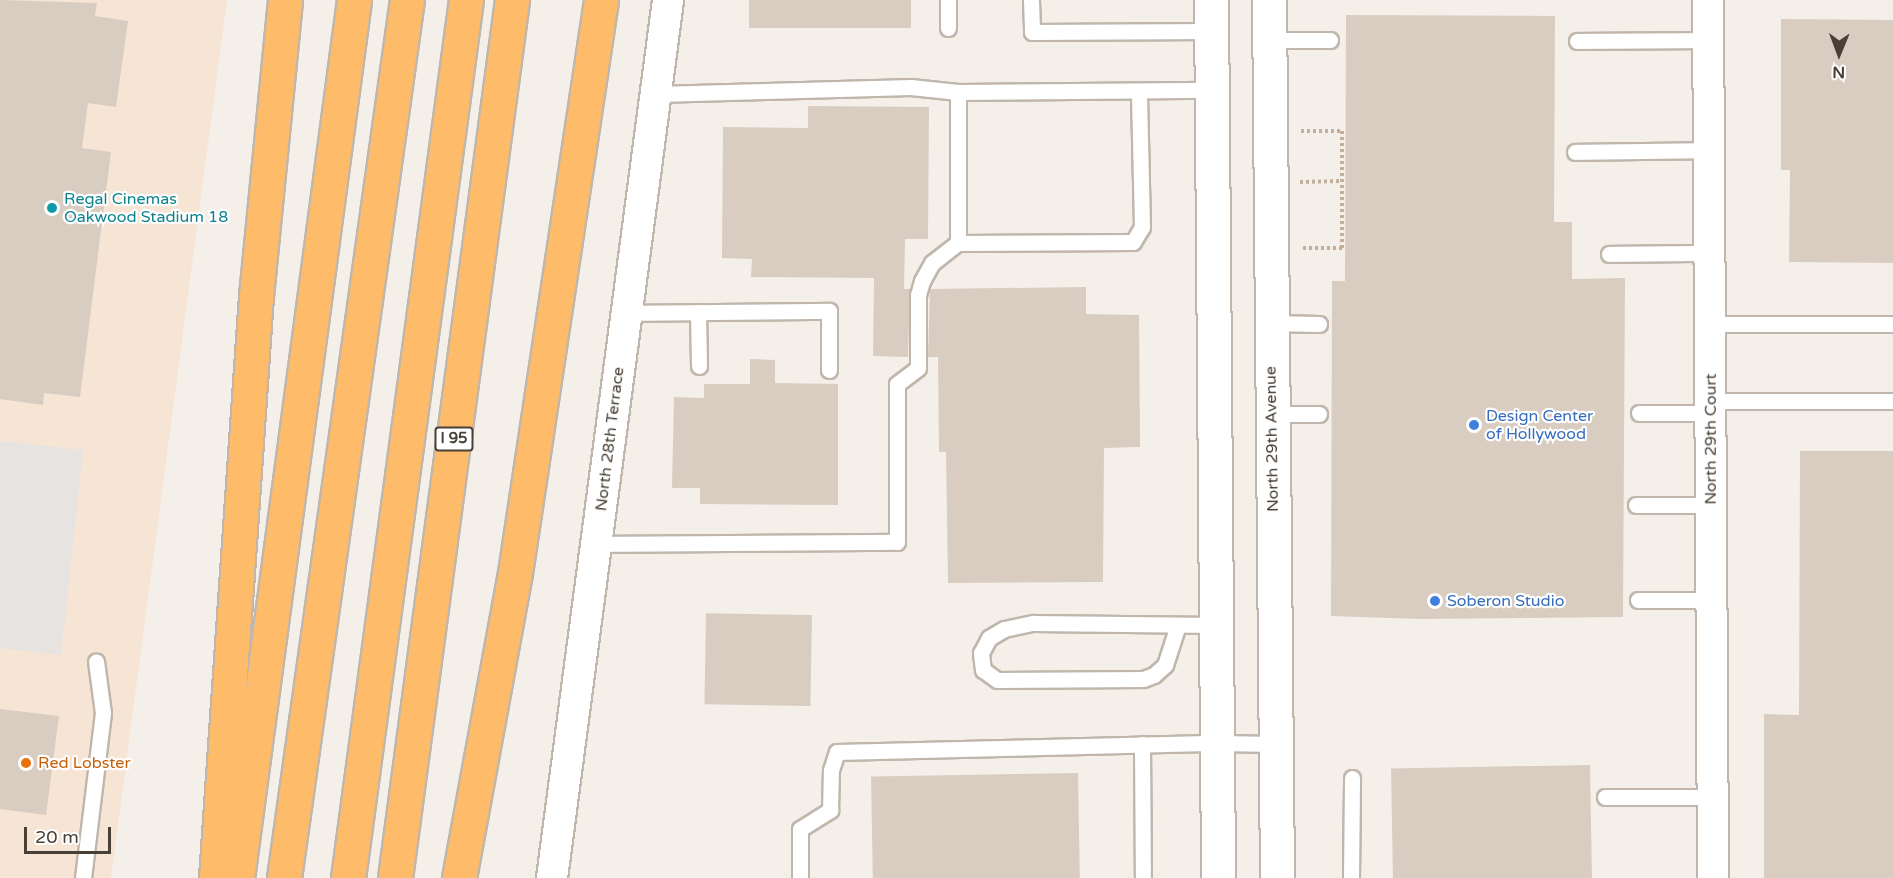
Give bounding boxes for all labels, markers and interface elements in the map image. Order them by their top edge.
north arrow [1809,24,1869,84]
text: N [1832,62,1845,82]
place label: Regal Cinemas Oakwood Stadium 18 [64,189,228,227]
marker: Regal Cinemas Oakwood Stadium 18 [45,201,59,215]
street label: North 28th Terrace [592,366,628,512]
street label: North 29th Avenue [1261,366,1283,512]
street label: North 29th Court [1701,373,1721,505]
place label: Design Center of Hollywood [1486,406,1593,444]
marker: Design Center of Hollywood [1467,418,1481,432]
road number: I 95 [433,427,475,451]
place label: Soberon Studio [1447,591,1564,611]
marker: Soberon Studio [1428,594,1442,608]
place label: Red Lobster [38,753,131,773]
marker: Red Lobster [19,756,33,770]
scale bar [27,815,114,853]
text: 20 m [35,826,79,848]

